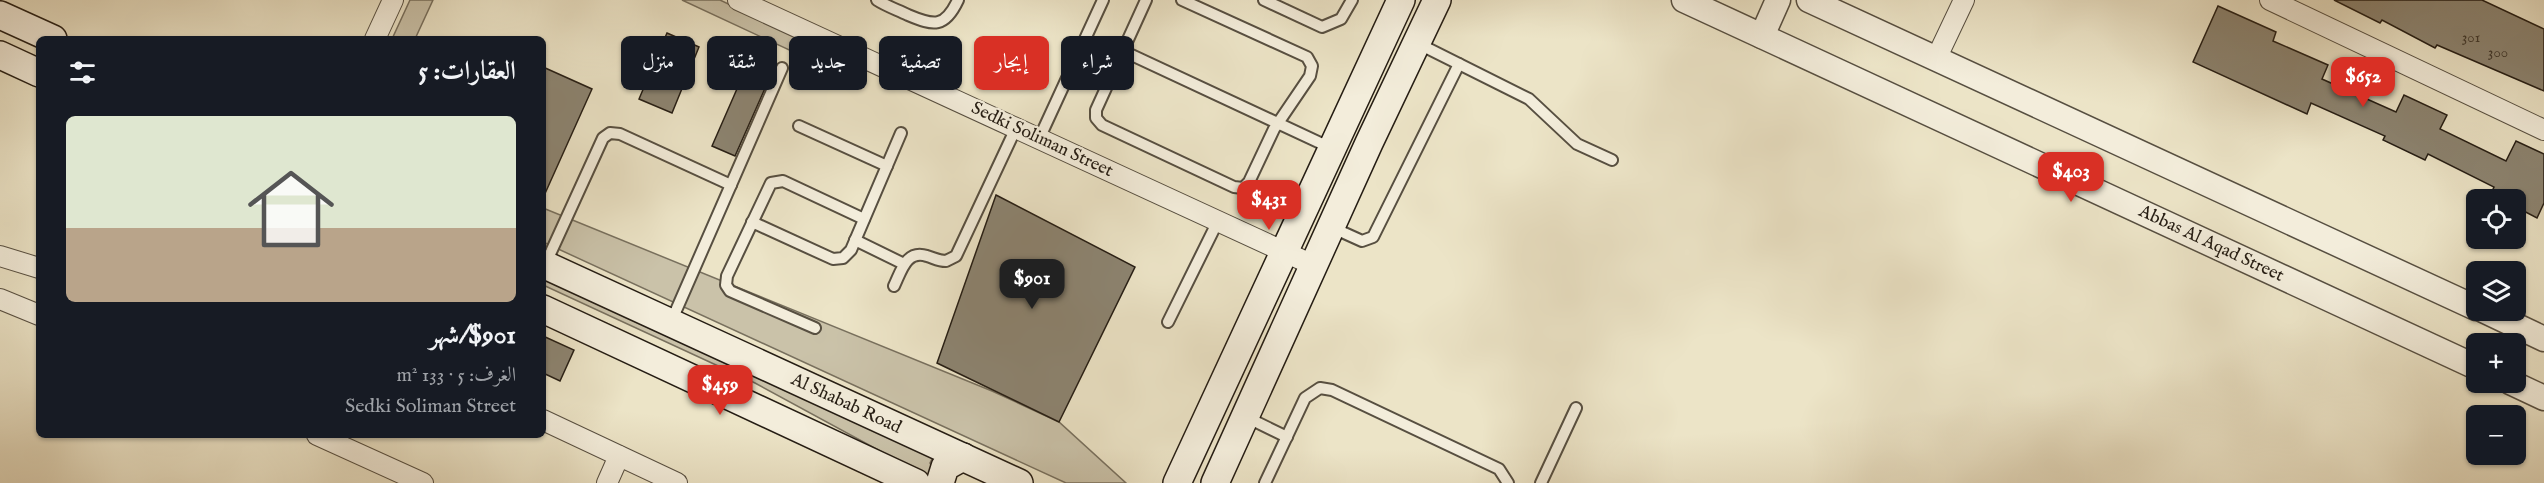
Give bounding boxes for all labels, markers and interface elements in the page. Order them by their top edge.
house number: 301 [2462,28,2480,47]
chip: منزل [621,36,695,90]
chip: شقة [707,36,777,90]
chip: جديد [789,36,867,90]
chip: تصفية [879,36,962,90]
chip: إيجار [974,36,1049,90]
chip: شراء [1061,36,1134,90]
house number: 300 [2488,43,2508,62]
text: العقارات: 5 [418,55,516,88]
icon: filters [66,56,99,89]
pin: $652 [2327,57,2399,108]
text: $652 [2345,64,2381,89]
street label: Sedki Soliman Street [967,97,1117,183]
pin: $403 [2035,152,2107,203]
icon: home [237,155,345,263]
text: $403 [2052,159,2090,184]
pin: $431 [1233,180,1305,231]
text: $431 [1251,187,1287,212]
map controls [2466,189,2526,465]
button: locate [2466,189,2526,249]
street label: Abbas Al Aqad Street [2134,200,2287,288]
pin: $901 [996,259,1068,310]
button: layers [2466,261,2526,321]
text: $901 [1014,266,1050,291]
text: $901/شهر [429,319,516,352]
button: + [2466,333,2526,393]
text: الغرف: 5 · 133 m² [396,363,516,388]
pin: $459 [684,365,756,416]
street label: Al Shabab Road [786,368,905,440]
text: $459 [702,372,738,397]
text: Sedki Soliman Street [345,394,516,419]
button: − [2466,405,2526,465]

